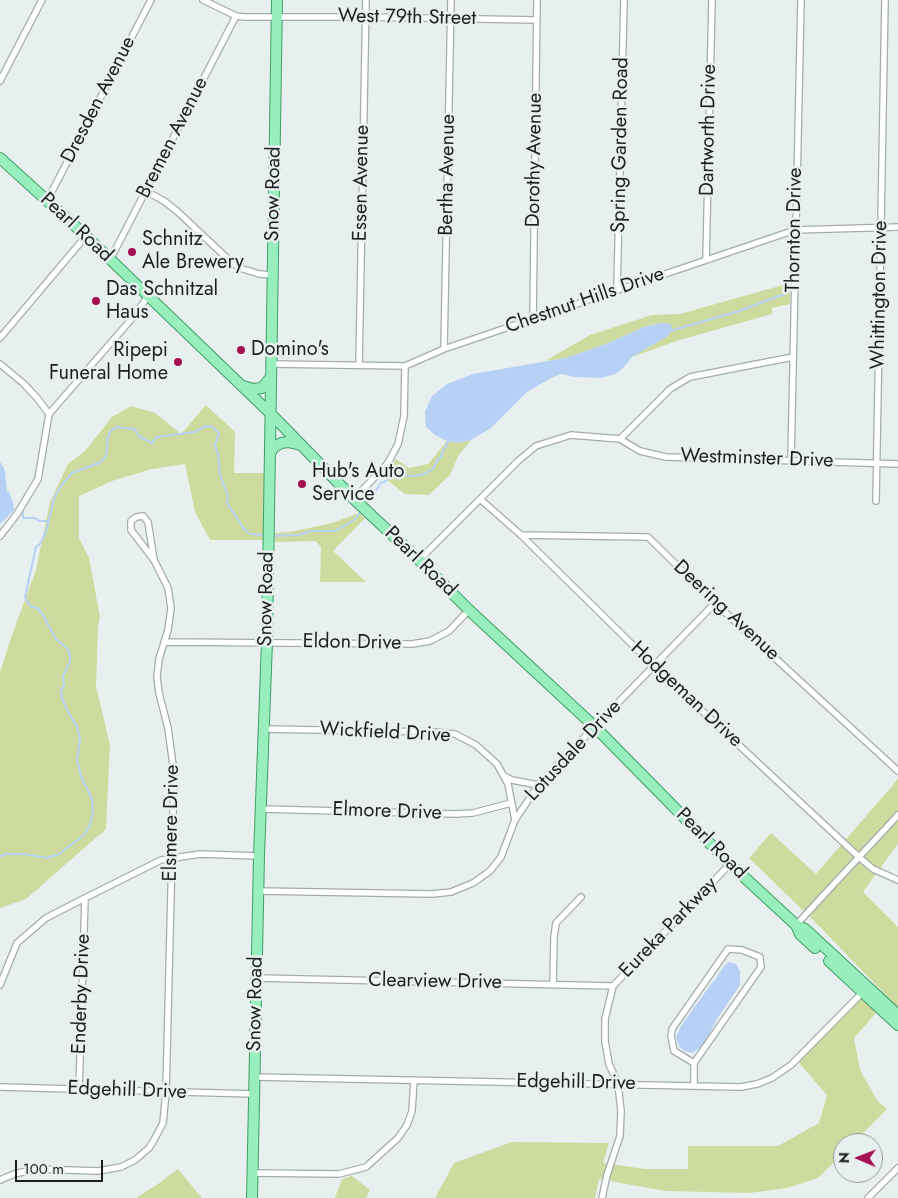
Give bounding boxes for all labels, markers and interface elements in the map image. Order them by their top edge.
street label: West 79th Street [338,5,476,31]
street label: Dresden Avenue [57,33,141,167]
street label: Spring Garden Road [607,57,635,233]
street label: Dartworth Drive [696,64,722,196]
street label: Bremen Avenue [132,73,214,203]
street label: Dorothy Avenue [522,93,548,227]
street label: Bertha Avenue [435,114,461,236]
street label: Essen Avenue [349,125,375,241]
street label: Snow Road [261,146,287,242]
street label: Thornton Drive [782,167,808,293]
street label: Pearl Road [35,188,117,268]
street label: Whittington Drive [867,220,893,370]
place label: Schnitz Ale Brewery [142,228,244,275]
marker: Schnitz Ale Brewery [126,246,138,258]
street label: Chestnut Hills Drive [502,263,668,339]
place label: Das Schnitzal Haus [106,278,218,325]
marker: Das Schnitzal Haus [90,295,102,307]
place label: Domino's [251,338,329,362]
place label: Ripepi Funeral Home [49,339,168,386]
marker: Domino's [235,344,247,356]
marker: Ripepi Funeral Home [172,356,184,368]
street label: Westminster Drive [680,444,834,474]
place label: Hub's Auto Service [312,460,404,507]
marker: Hub's Auto Service [296,478,308,490]
street label: Pearl Road [379,522,461,602]
street label: Snow Road [254,551,280,647]
street label: Deering Avenue [668,556,784,666]
street label: Eldon Drive [302,630,402,656]
street label: Hodgeman Drive [625,637,747,753]
street label: Lotusdale Drive [521,695,627,807]
street label: Wickfield Drive [319,718,451,748]
street label: Elsmere Drive [159,764,185,882]
street label: Elmore Drive [332,798,442,826]
street label: Pearl Road [670,803,752,885]
street label: Eureka Parkway [615,873,723,983]
street label: Enderby Drive [68,933,96,1055]
street label: Snow Road [243,956,269,1052]
street label: Clearview Drive [368,969,502,995]
street label: Edgehill Drive [516,1070,636,1096]
street label: Edgehill Drive [67,1077,187,1105]
north arrow [833,1133,883,1183]
scale bar [18,1150,105,1182]
text: N [834,1152,854,1163]
text: 100 m [23,1158,64,1180]

